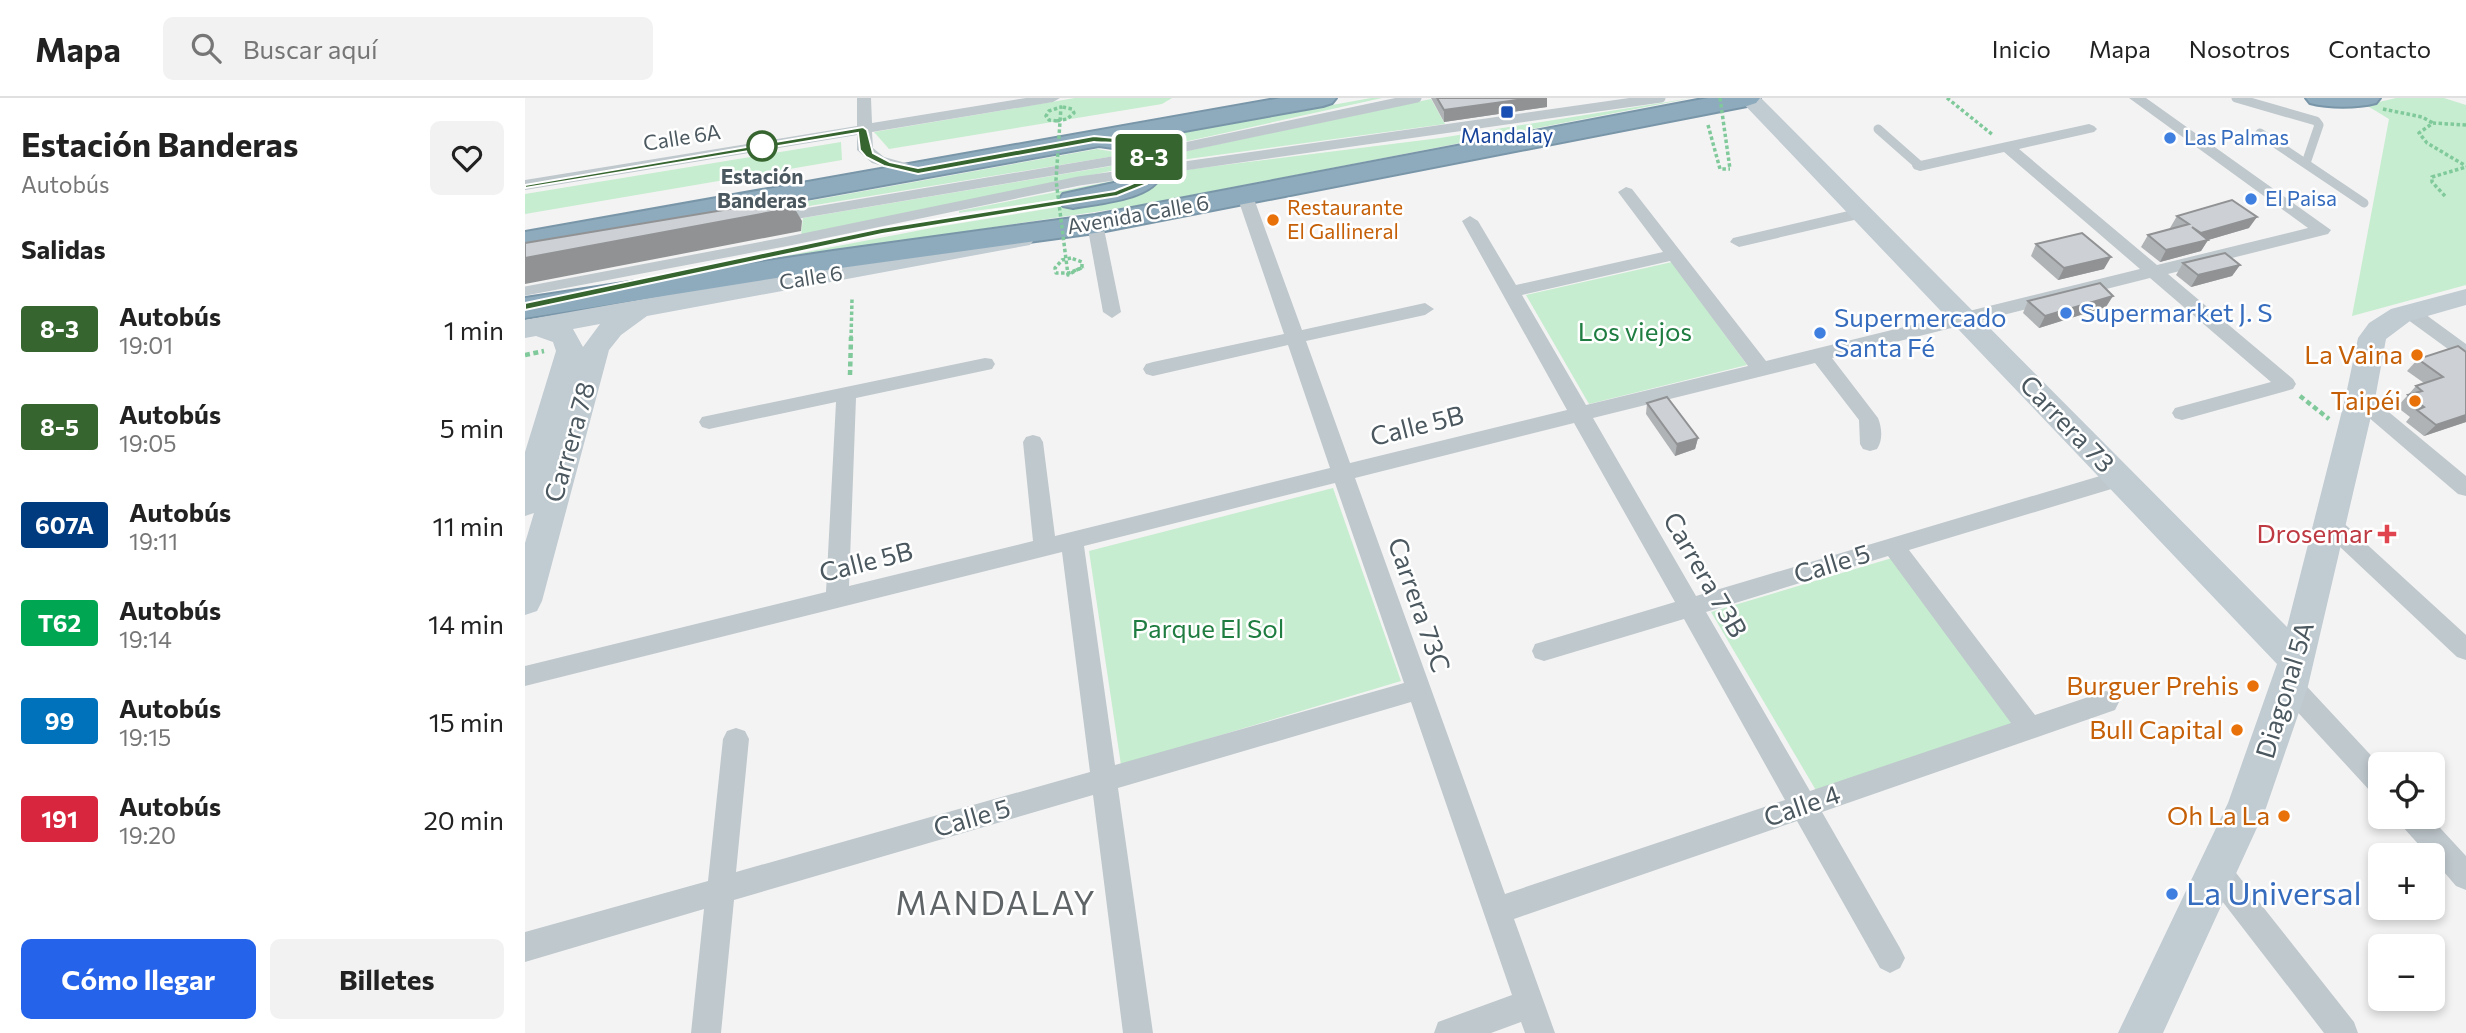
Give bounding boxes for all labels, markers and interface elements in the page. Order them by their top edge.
search box [163,17,653,80]
text: Mapa [35,28,121,69]
icon: search [187,29,225,67]
text: Buscar aquí [243,33,378,64]
text: Inicio [1992,34,2051,63]
text: Mapa [2089,34,2151,63]
text: Nosotros [2189,34,2290,63]
text: Contacto [2328,34,2431,63]
marker: Mandalay [1499,104,1515,120]
street label: Calle 6A [641,118,722,155]
button: heart [430,121,504,195]
place label: Mandalay [1461,122,1554,147]
text: Estación Banderas [21,123,298,164]
place label: Las Palmas [2184,124,2289,149]
marker: Las Palmas [2162,130,2178,146]
marker: Estación Banderas [747,131,777,161]
line badge: 8-3 [1109,134,1189,180]
text: 8-3 [1129,142,1169,171]
place label: Estación Banderas [717,163,807,212]
text: Autobús [21,170,109,198]
place label: El Paisa [2265,185,2337,210]
street label: Avenida Calle 6 [1065,189,1211,238]
marker: El Paisa [2243,191,2259,207]
place label: Restaurante El Gallineral [1287,194,1403,243]
marker: Restaurante El Gallineral [1265,212,1281,228]
text: Salidas [21,233,106,264]
street label: Calle 6 [777,259,844,294]
place label: Supermarket J. S [2080,296,2273,327]
text: Autobús [119,300,221,331]
place label: Supermercado Santa Fé [1834,301,2007,362]
marker: Supermarket J. S [2058,305,2074,321]
text: 8-3 [40,314,79,343]
text: 1 min [444,314,504,345]
park label: Los viejos [1578,315,1692,346]
marker: Supermercado Santa Fé [1812,325,1828,341]
text: 19:01 [119,331,173,359]
place label: La Vaina [2304,338,2403,369]
marker: La Vaina [2409,347,2425,363]
street label: Carrera 73 [2014,368,2122,478]
street label: Carrera 78 [537,378,600,505]
place label: Taipéi [2331,384,2401,415]
marker: Taipéi [2407,393,2423,409]
text: Autobús [119,398,221,429]
street label: Calle 5B [1367,398,1466,451]
text: 8-5 [40,412,79,441]
text: 5 min [440,412,504,443]
text: 19:05 [119,429,176,457]
text: Autobús [129,496,231,527]
street label: Carrera 73B [1658,506,1755,642]
text: 607A [35,510,94,539]
text: 11 min [433,510,504,541]
place label: Drosemar [2256,517,2373,548]
marker: Drosemar [2379,526,2395,542]
text: 19:11 [129,527,178,555]
street label: Carrera 73C [1383,533,1458,676]
street label: Calle 5B [816,534,915,587]
street label: Calle 5 [1790,536,1874,589]
text: Autobús [119,594,221,625]
text: T62 [38,608,81,637]
text: 14 min [428,608,504,639]
park label: Parque El Sol [1132,612,1284,643]
street label: Diagonal 5A [2248,617,2319,762]
text: 19:14 [119,625,172,653]
place label: Burguer Prehis [2066,669,2239,700]
marker: Burguer Prehis [2245,678,2261,694]
text: Autobús [119,692,221,723]
text: 99 [45,706,74,735]
text: 15 min [429,706,504,737]
place label: Bull Capital [2089,713,2223,744]
marker: Bull Capital [2229,722,2245,738]
text: 19:15 [119,723,171,751]
map controls [2368,752,2445,1011]
button: locate [2368,752,2445,829]
street label: Calle 4 [1759,777,1844,832]
text: Autobús [119,790,221,821]
street label: Calle 5 [930,791,1013,842]
place label: Oh La La [2167,799,2270,830]
text: 191 [41,804,78,833]
text: 20 min [423,804,504,835]
marker: Oh La La [2276,808,2292,824]
text: 19:20 [119,821,176,849]
button: + [2368,843,2445,920]
place label: La Universal [2186,872,2362,912]
district label: MANDALAY [895,881,1097,922]
marker: La Universal [2164,886,2180,902]
button: − [2368,934,2445,1011]
button: Cómo llegar [21,939,256,1019]
button: Billetes [270,939,504,1019]

